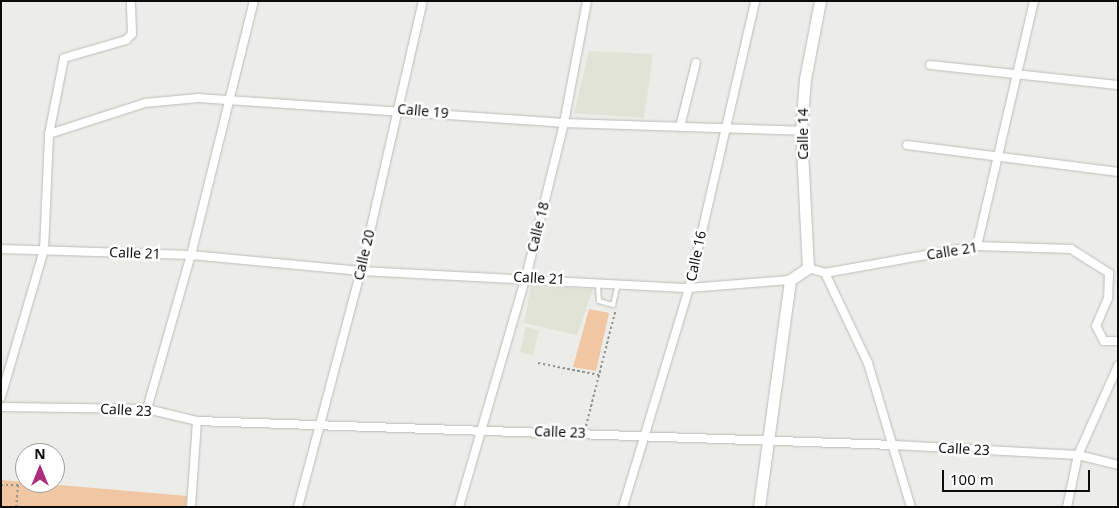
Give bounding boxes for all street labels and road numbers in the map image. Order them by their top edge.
street label: Calle 19 [397,100,449,122]
street label: Calle 14 [795,108,811,160]
street label: Calle 18 [524,200,552,254]
street label: Calle 20 [350,228,378,282]
street label: Calle 16 [682,229,710,283]
street label: Calle 21 [925,239,979,263]
street label: Calle 21 [109,244,161,262]
street label: Calle 21 [513,268,565,288]
street label: Calle 23 [100,400,152,420]
street label: Calle 23 [534,423,586,441]
street label: Calle 23 [938,439,990,459]

